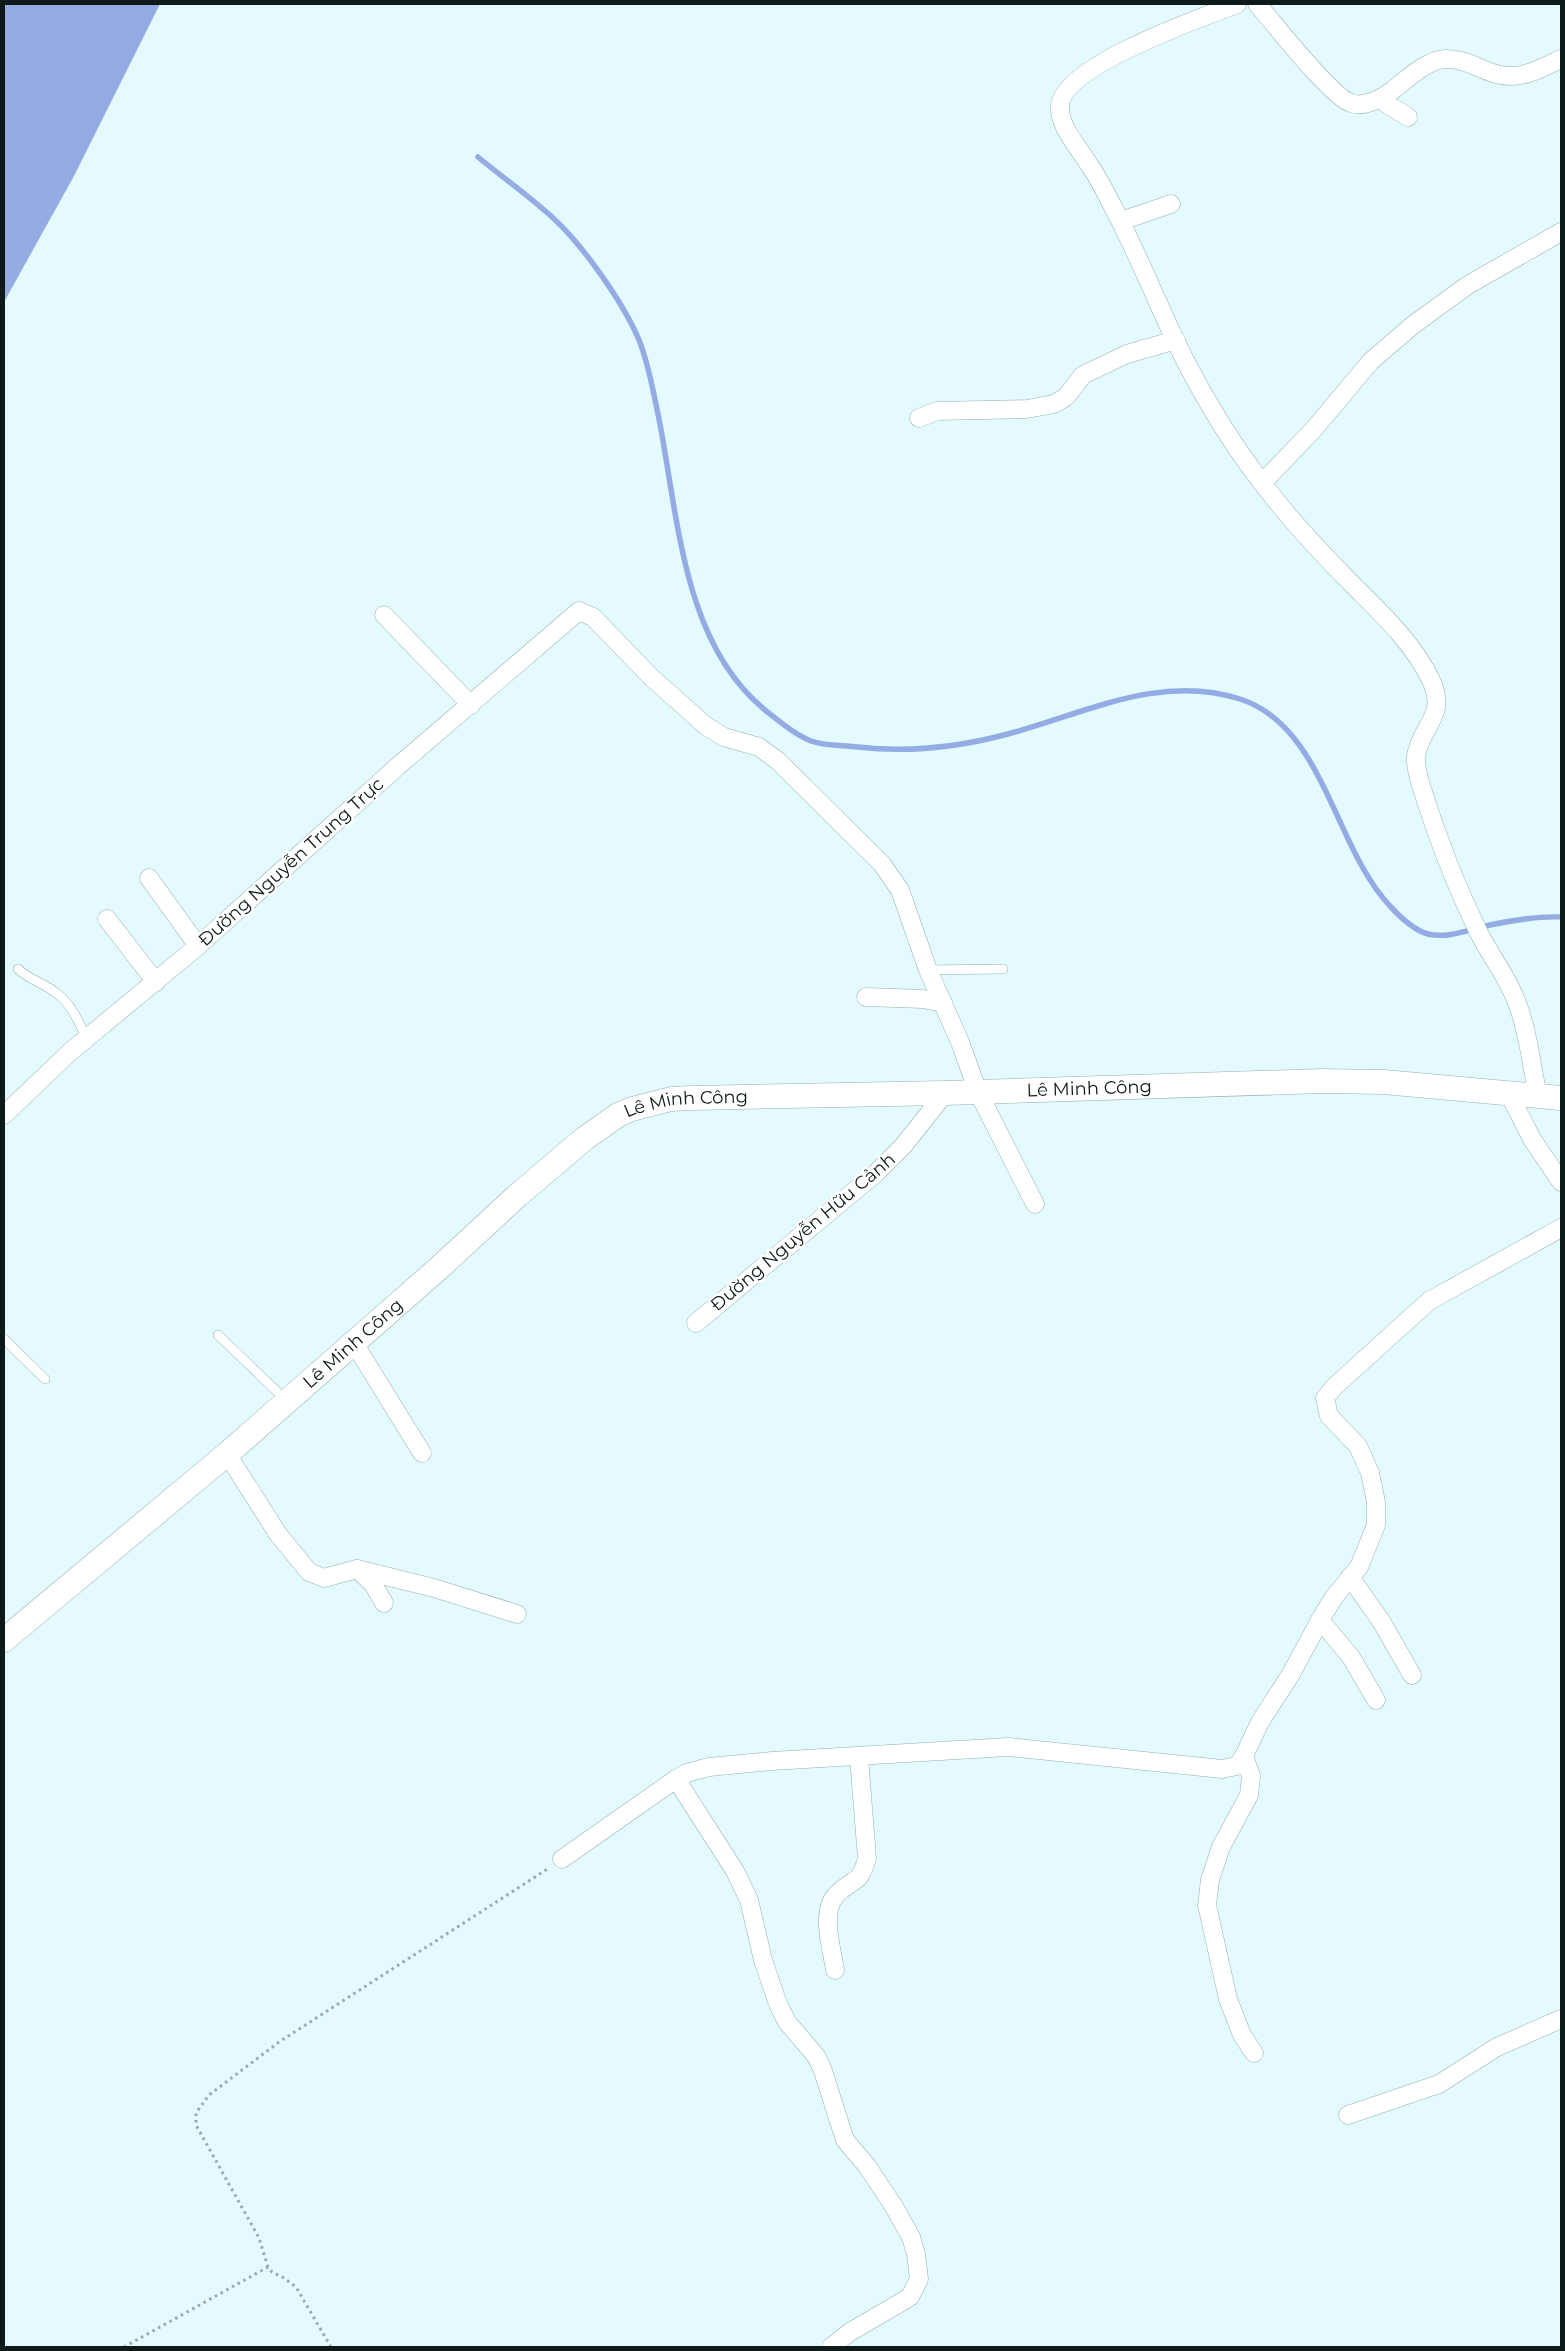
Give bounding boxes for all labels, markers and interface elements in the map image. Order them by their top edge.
street label: Đường Nguyễn Trung Trực [194,773,388,951]
street label: Lê Minh Công [1026,1075,1152,1101]
street label: Lê Minh Công [620,1086,748,1122]
street label: Đường Nguyễn Hữu Cảnh [706,1148,900,1316]
street label: Lê Minh Công [299,1294,407,1393]

